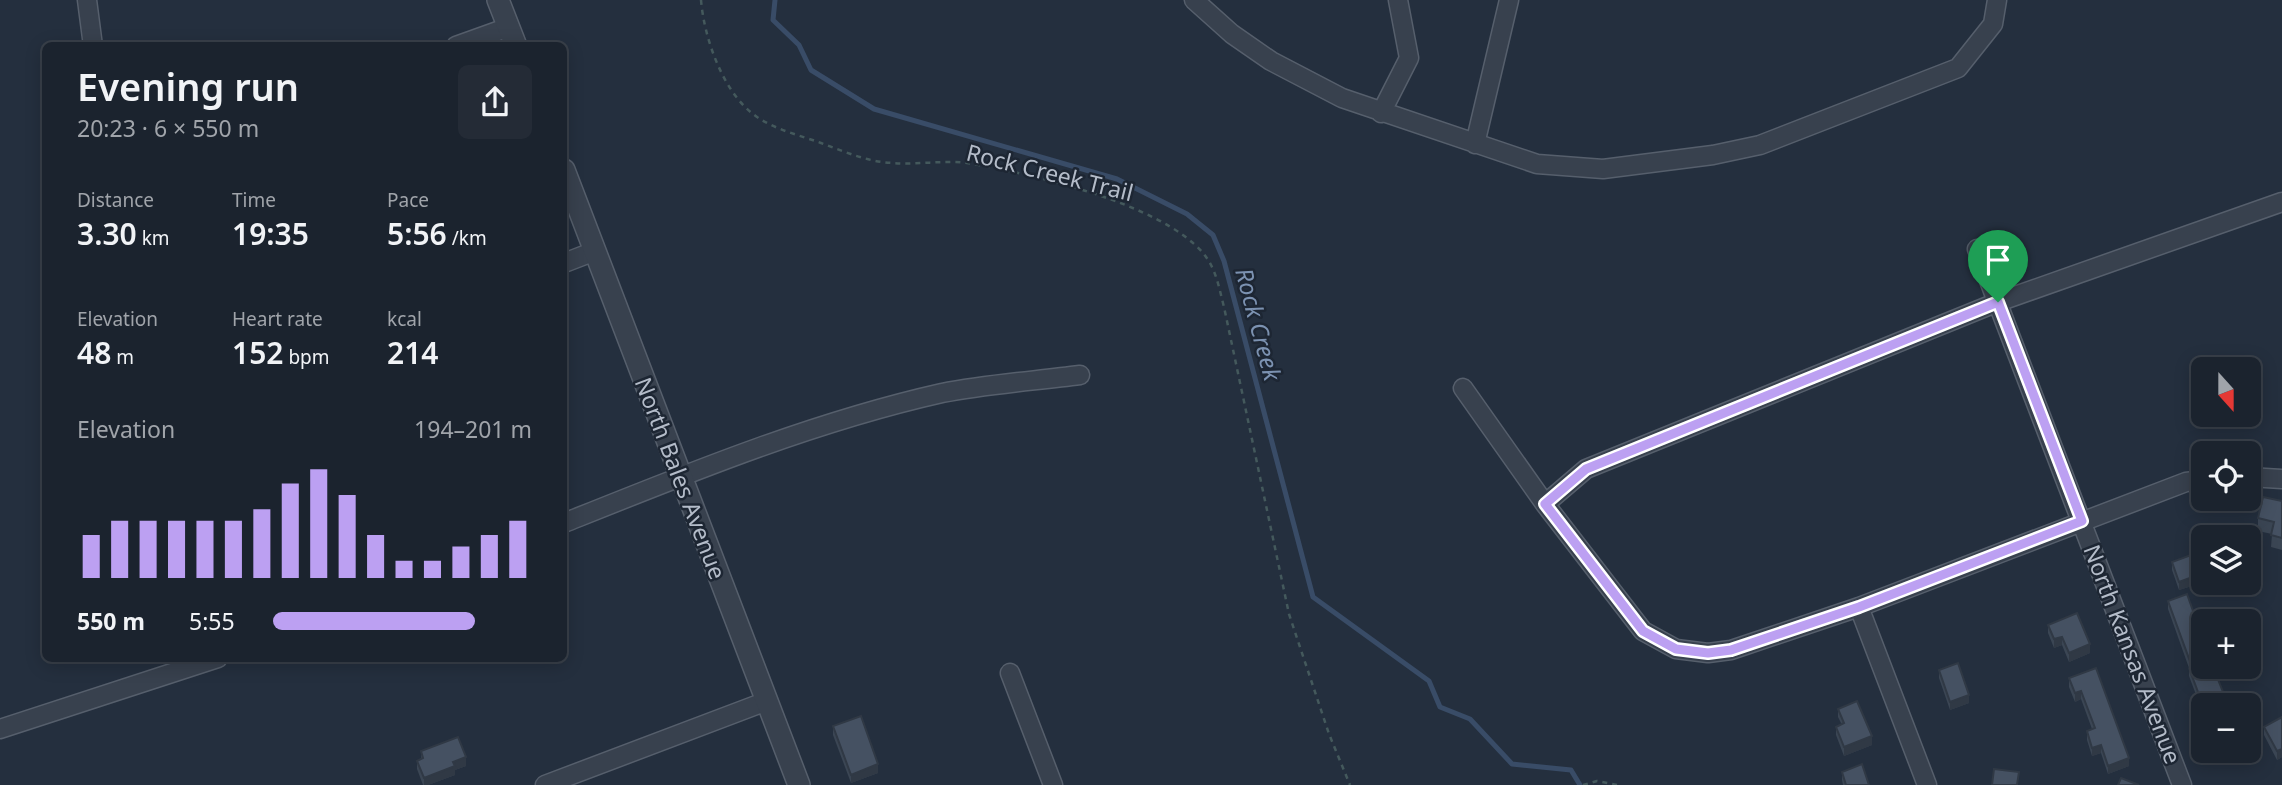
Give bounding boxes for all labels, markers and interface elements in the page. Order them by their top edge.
text: Evening run [77,60,299,112]
button: share [458,65,532,139]
text: 20:23 · 6 × 550 m [77,112,259,144]
street label: Rock Creek Trail [963,136,1137,208]
text: Distance [77,187,154,213]
text: Time [232,187,276,213]
text: Pace [387,187,429,213]
text: 3.30 [77,213,137,254]
text: 19:35 [232,213,309,254]
text: 5:56 [387,213,447,254]
text: km [137,225,170,251]
text: /km [447,225,487,251]
pin [1968,230,2028,302]
icon: arrive [1979,241,2017,279]
water label: Rock Creek [1228,264,1290,385]
text: Elevation [77,306,158,332]
text: Heart rate [232,306,323,332]
text: kcal [387,306,422,332]
text: 48 [77,332,111,373]
text: 152 [232,332,283,373]
text: 214 [387,332,438,373]
text: m [111,344,134,370]
text: bpm [283,344,330,370]
north arrow [2191,357,2261,427]
map controls [2191,357,2261,763]
street label: North Bales Avenue [628,372,734,584]
text: Elevation [77,413,175,445]
text: 194–201 m [414,413,532,445]
button: locate [2191,441,2261,511]
button: layers [2191,525,2261,595]
street label: North Kansas Avenue [2076,540,2190,768]
text: 550 m [77,605,145,637]
text: 5:55 [189,605,235,637]
button: + [2191,609,2261,679]
button: − [2191,693,2261,763]

